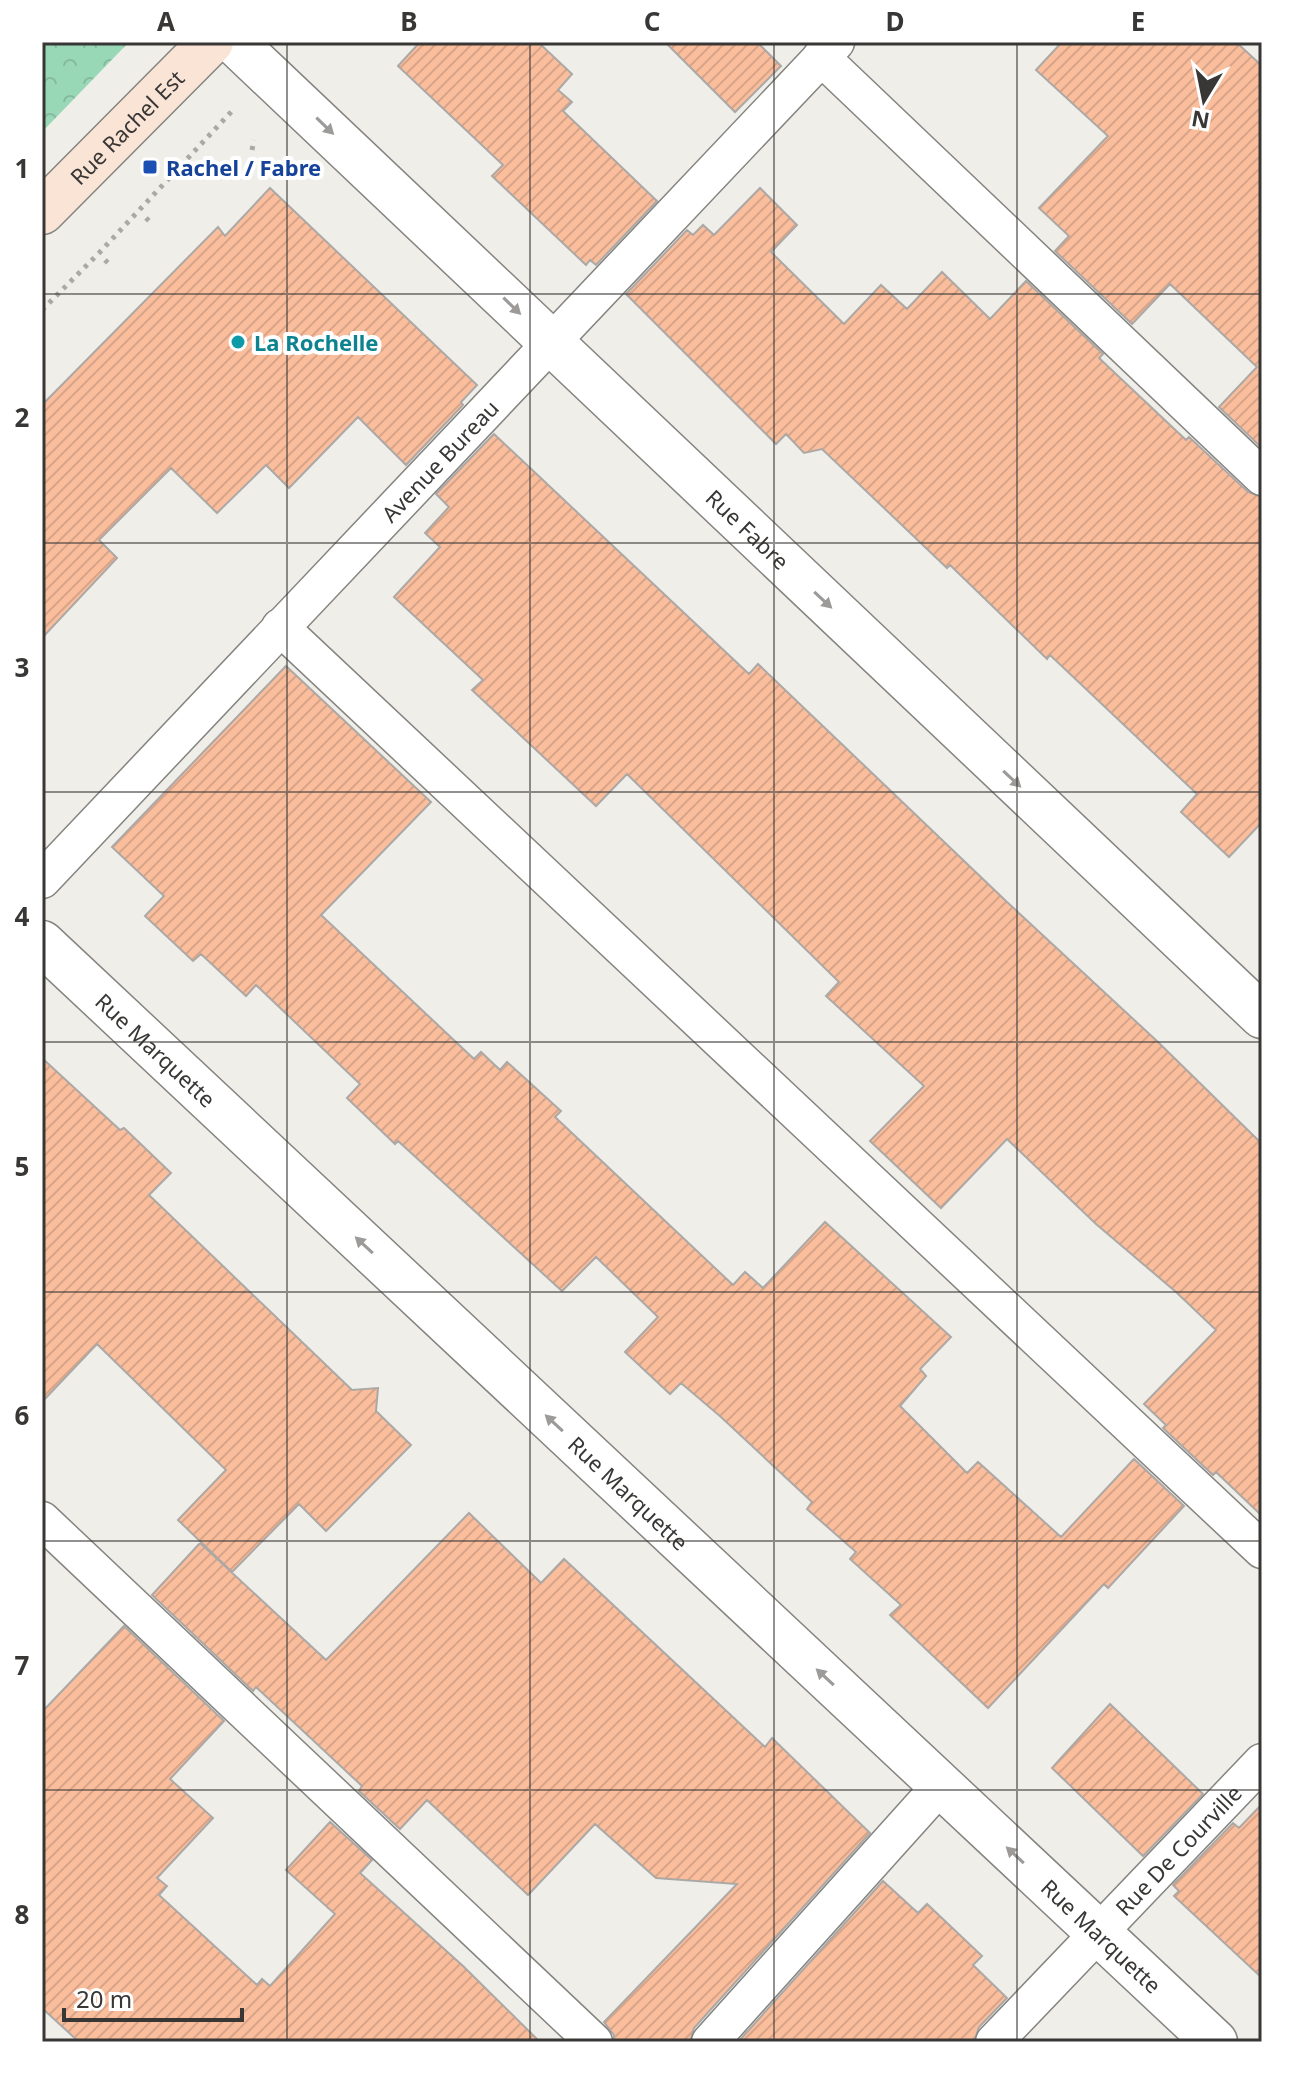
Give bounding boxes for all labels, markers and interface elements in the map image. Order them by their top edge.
text: A [157,3,175,39]
text: B [400,3,418,39]
text: C [644,3,660,39]
text: D [885,3,905,39]
text: E [1131,3,1145,39]
north arrow [1164,60,1244,140]
street label: Rue Rachel Est [63,63,190,191]
text: N [1189,104,1212,137]
one-way arrow [315,117,334,135]
text: 1 [15,150,29,186]
place label: Rachel / Fabre [166,152,321,182]
marker: Rachel / Fabre [141,158,159,176]
one-way arrow [503,297,522,315]
place label: La Rochelle [254,327,378,357]
marker: La Rochelle [229,333,247,351]
street label: Avenue Bureau [374,393,505,528]
text: 2 [15,399,30,435]
street label: Rue Fabre [700,482,796,576]
one-way arrow [813,591,832,609]
text: 3 [15,649,29,685]
one-way arrow [1002,769,1021,788]
text: 4 [15,898,30,934]
street label: Rue Marquette [89,986,222,1113]
text: 5 [15,1148,29,1184]
one-way arrow [355,1236,374,1254]
text: 6 [15,1397,30,1433]
one-way arrow [545,1414,564,1432]
street label: Rue Marquette [562,1429,695,1556]
text: 7 [15,1647,30,1683]
one-way arrow [816,1669,835,1687]
street label: Rue De Courville [1108,1778,1248,1922]
one-way arrow [1006,1846,1025,1865]
street label: Rue Marquette [1035,1872,1168,1999]
text: 8 [15,1896,29,1932]
scale bar [64,1972,242,2022]
text: 20 m [76,1982,132,2015]

